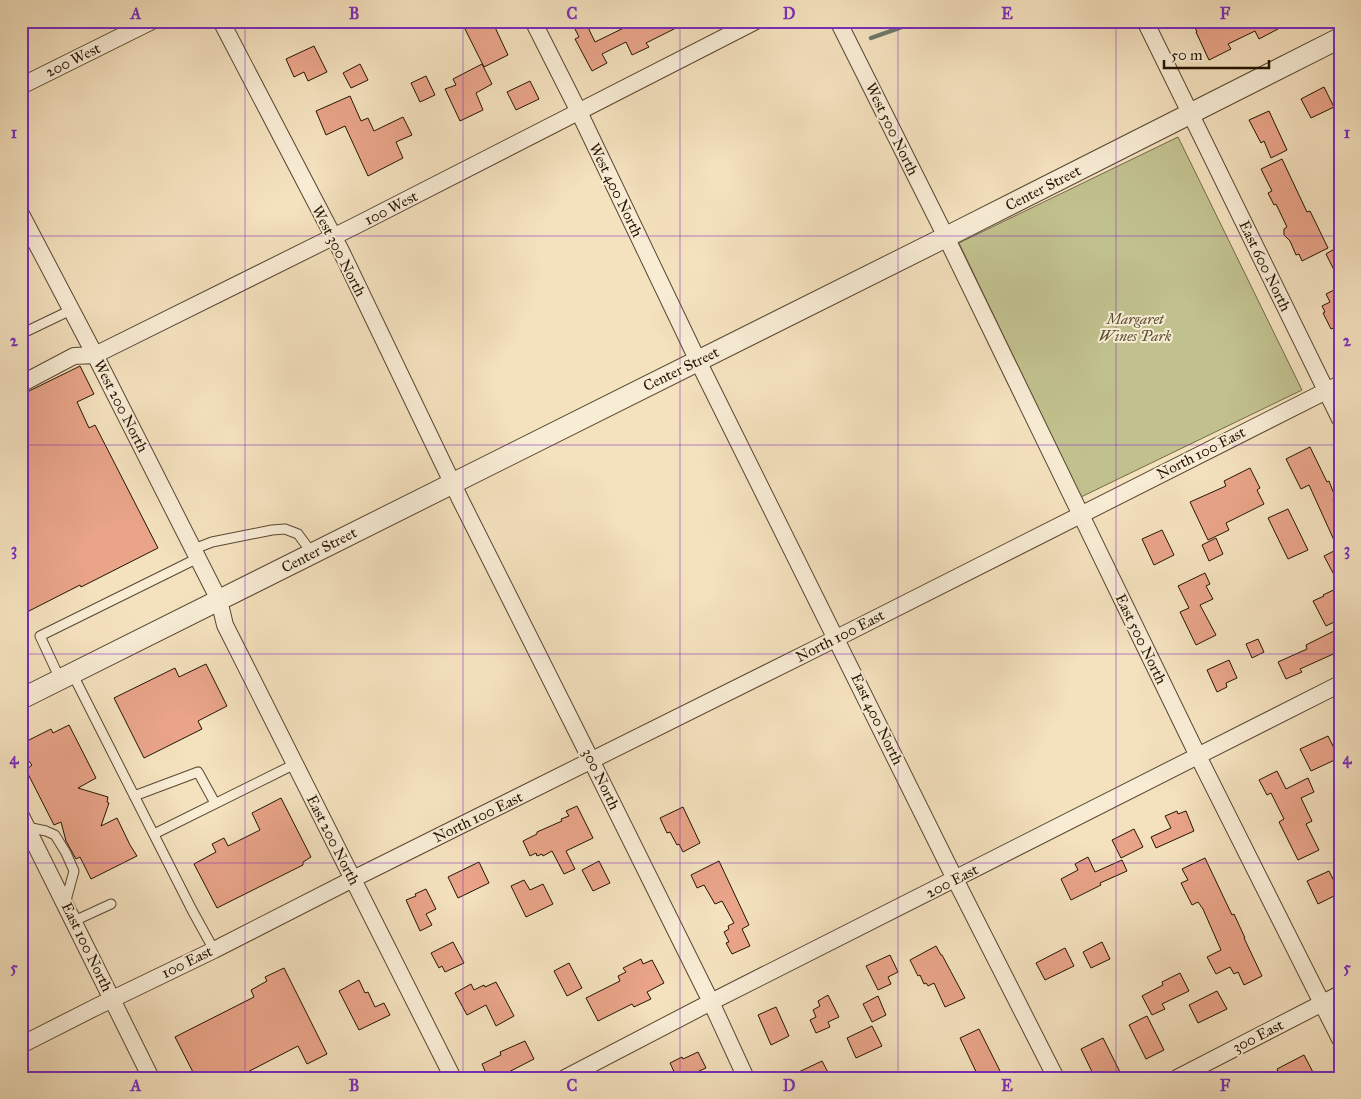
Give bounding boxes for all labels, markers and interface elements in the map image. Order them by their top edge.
text: A [130,4,142,23]
text: B [349,4,359,23]
text: C [567,4,578,23]
text: D [783,4,796,23]
text: E [1001,4,1013,23]
text: F [1220,4,1231,23]
scale bar [1164,38,1268,70]
street label: 200 West [43,39,104,81]
text: 50 m [1171,46,1203,64]
street label: West 500 North [862,80,922,179]
text: 1 [11,123,18,142]
text: 1 [1344,123,1351,142]
street label: West 400 North [585,140,647,241]
street label: Center Street [1002,161,1084,215]
street label: 100 West [361,187,421,229]
street label: West 300 North [308,202,370,300]
street label: East 600 North [1235,218,1295,315]
park label: Margaret Wines Park [1099,310,1172,345]
text: 2 [10,331,19,350]
text: 2 [1343,331,1352,350]
street label: Center Street [640,343,723,395]
street label: West 200 North [90,357,152,456]
street label: North 100 East [1154,423,1249,483]
street label: Center Street [278,523,360,577]
text: 3 [11,540,17,560]
text: 3 [1344,540,1350,560]
street label: East 500 North [1111,591,1171,688]
street label: North 100 East [793,606,888,666]
street label: East 400 North [847,670,907,768]
street label: 300 North [578,745,624,813]
text: 4 [10,749,20,769]
text: 4 [1343,749,1353,769]
street label: North 100 East [430,787,526,846]
street label: East 200 North [303,792,364,889]
street label: 200 East [923,860,982,902]
street label: East 100 North [58,899,117,995]
street label: 100 East [159,942,216,982]
text: 5 [10,958,18,977]
text: 5 [1343,958,1351,977]
street label: 300 East [1230,1015,1287,1056]
text: A [130,1076,142,1095]
text: B [349,1076,359,1095]
text: C [567,1076,578,1095]
text: D [783,1076,796,1095]
text: E [1001,1076,1013,1095]
text: F [1220,1076,1231,1095]

